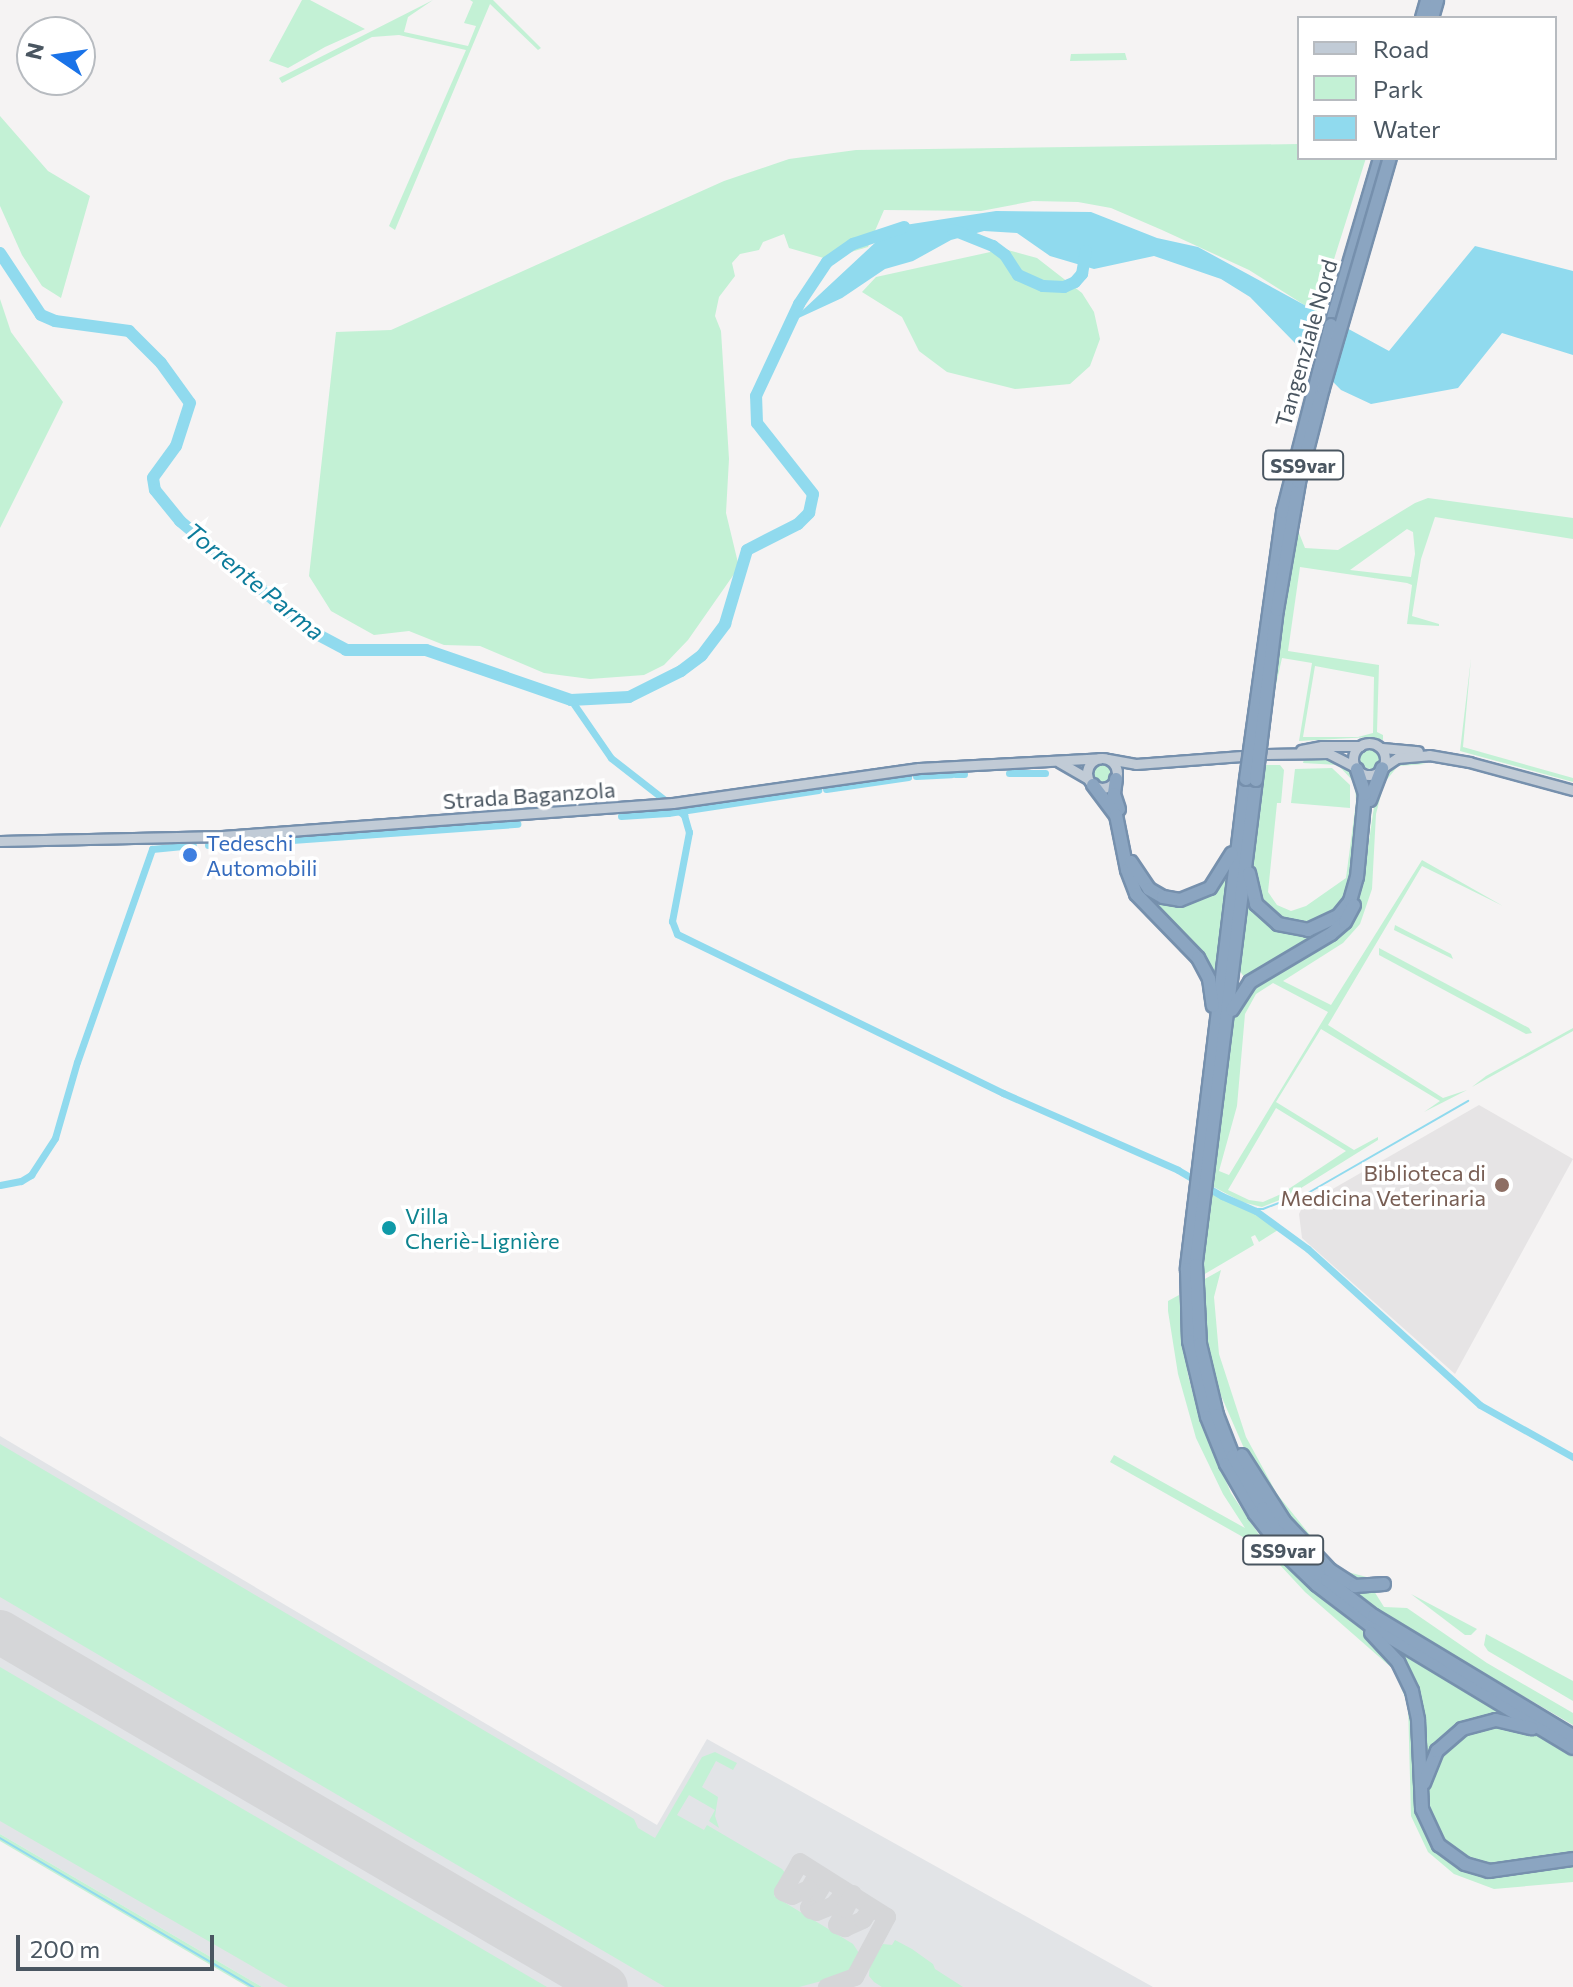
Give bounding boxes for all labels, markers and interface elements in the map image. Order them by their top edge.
north arrow [16,16,96,96]
legend [1297,16,1557,160]
text: Road [1373,34,1429,63]
text: N [19,40,49,62]
text: Park [1373,74,1423,103]
text: Water [1373,114,1441,143]
street label: Tangenziale Nord [1270,256,1342,430]
road number: SS9var [1261,449,1345,481]
water label: Torrente Parma [180,516,330,646]
street label: Strada Baganzola [442,776,616,814]
place label: Tedeschi Automobili [206,829,318,880]
marker: Tedeschi Automobili [181,846,199,864]
place label: Biblioteca di Medicina Veterinaria [1280,1159,1486,1210]
marker: Biblioteca di Medicina Veterinaria [1493,1176,1511,1194]
place label: Villa Cheriè-Lignière [405,1202,560,1254]
marker: Villa Cheriè-Lignière [380,1219,398,1237]
road number: SS9var [1241,1534,1325,1566]
scale bar [20,1919,218,1969]
text: 200 m [30,1934,100,1963]

